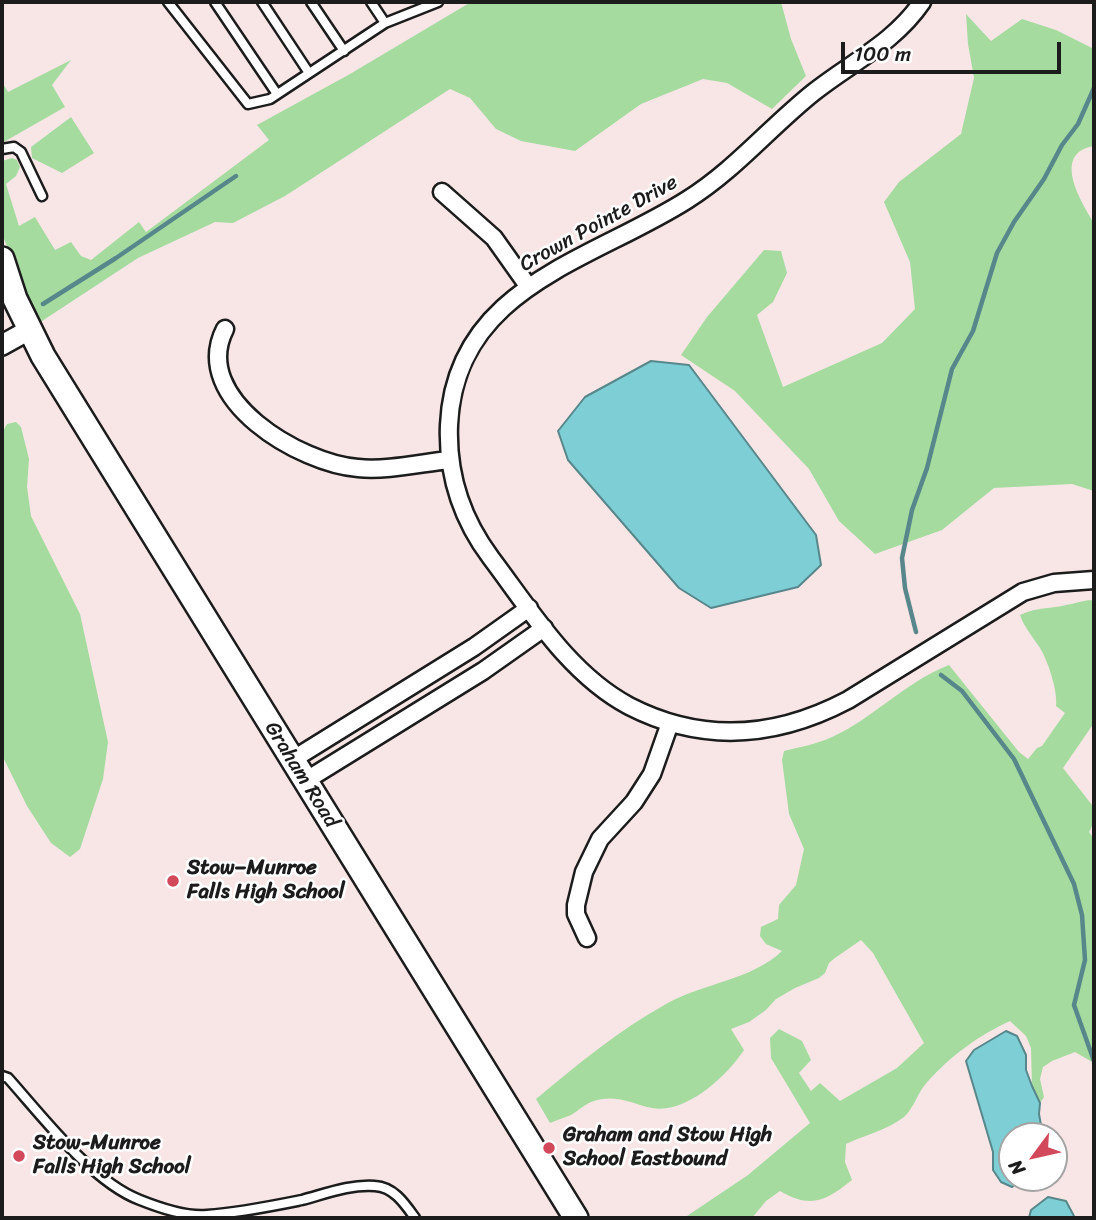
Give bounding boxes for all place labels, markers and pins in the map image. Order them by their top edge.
place label: Stow–Munroe Falls High School [187,856,345,906]
marker: Stow–Munroe Falls High School [165,873,181,889]
place label: Graham and Stow High School Eastbound [563,1123,772,1173]
place label: Stow-Munroe Falls High School [33,1131,191,1181]
marker: Graham and Stow High School Eastbound [541,1140,557,1156]
marker: Stow-Munroe Falls High School [11,1148,27,1164]

